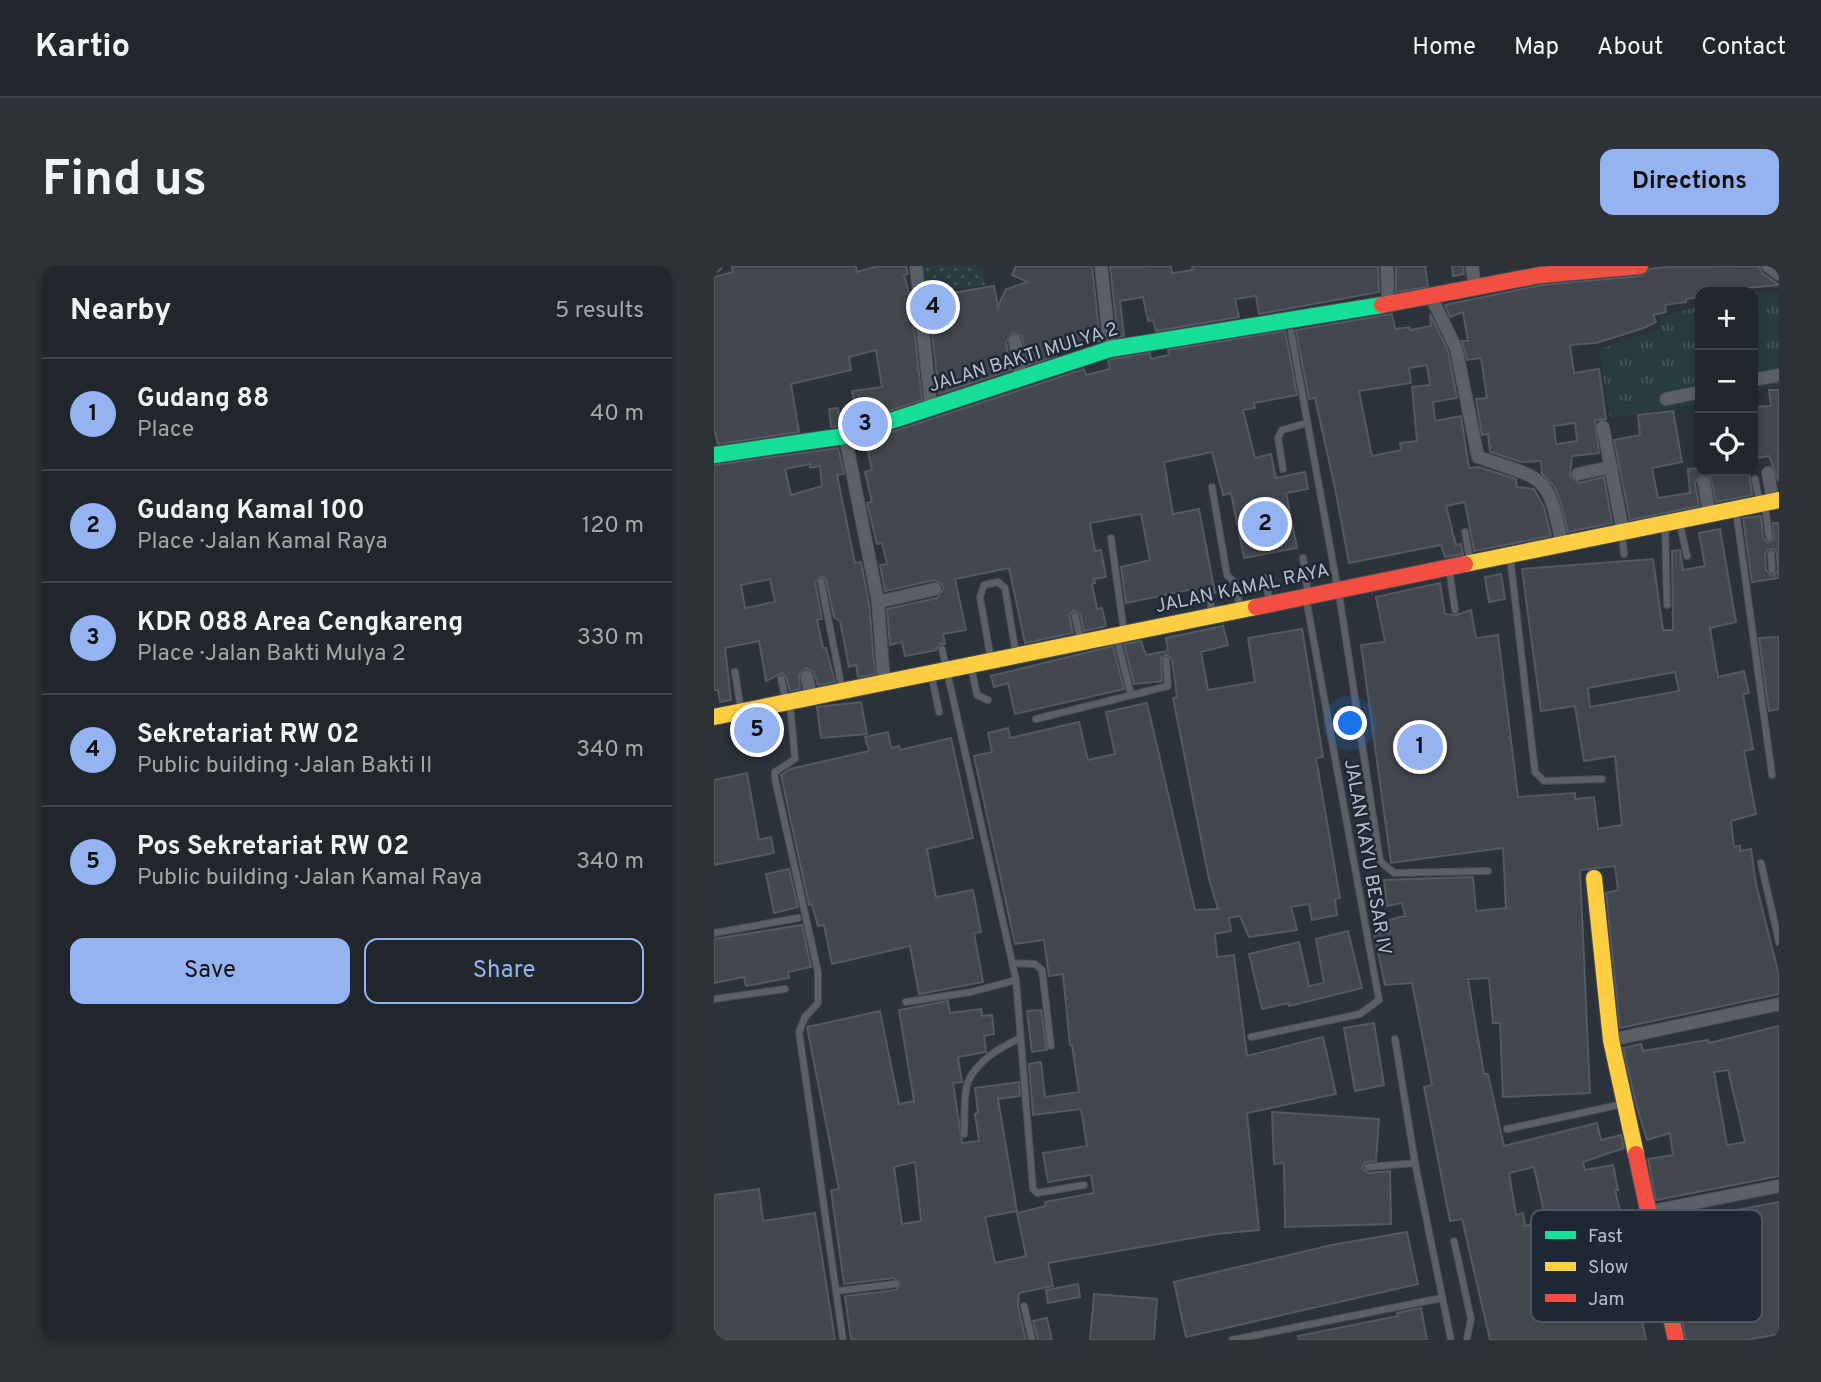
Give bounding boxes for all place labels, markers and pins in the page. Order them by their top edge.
pin: 4 [910,281,956,333]
pin: 3 [842,398,888,450]
pin: 2 [1242,498,1288,550]
pin: 5 [734,704,780,756]
pin: 1 [1397,721,1443,773]

